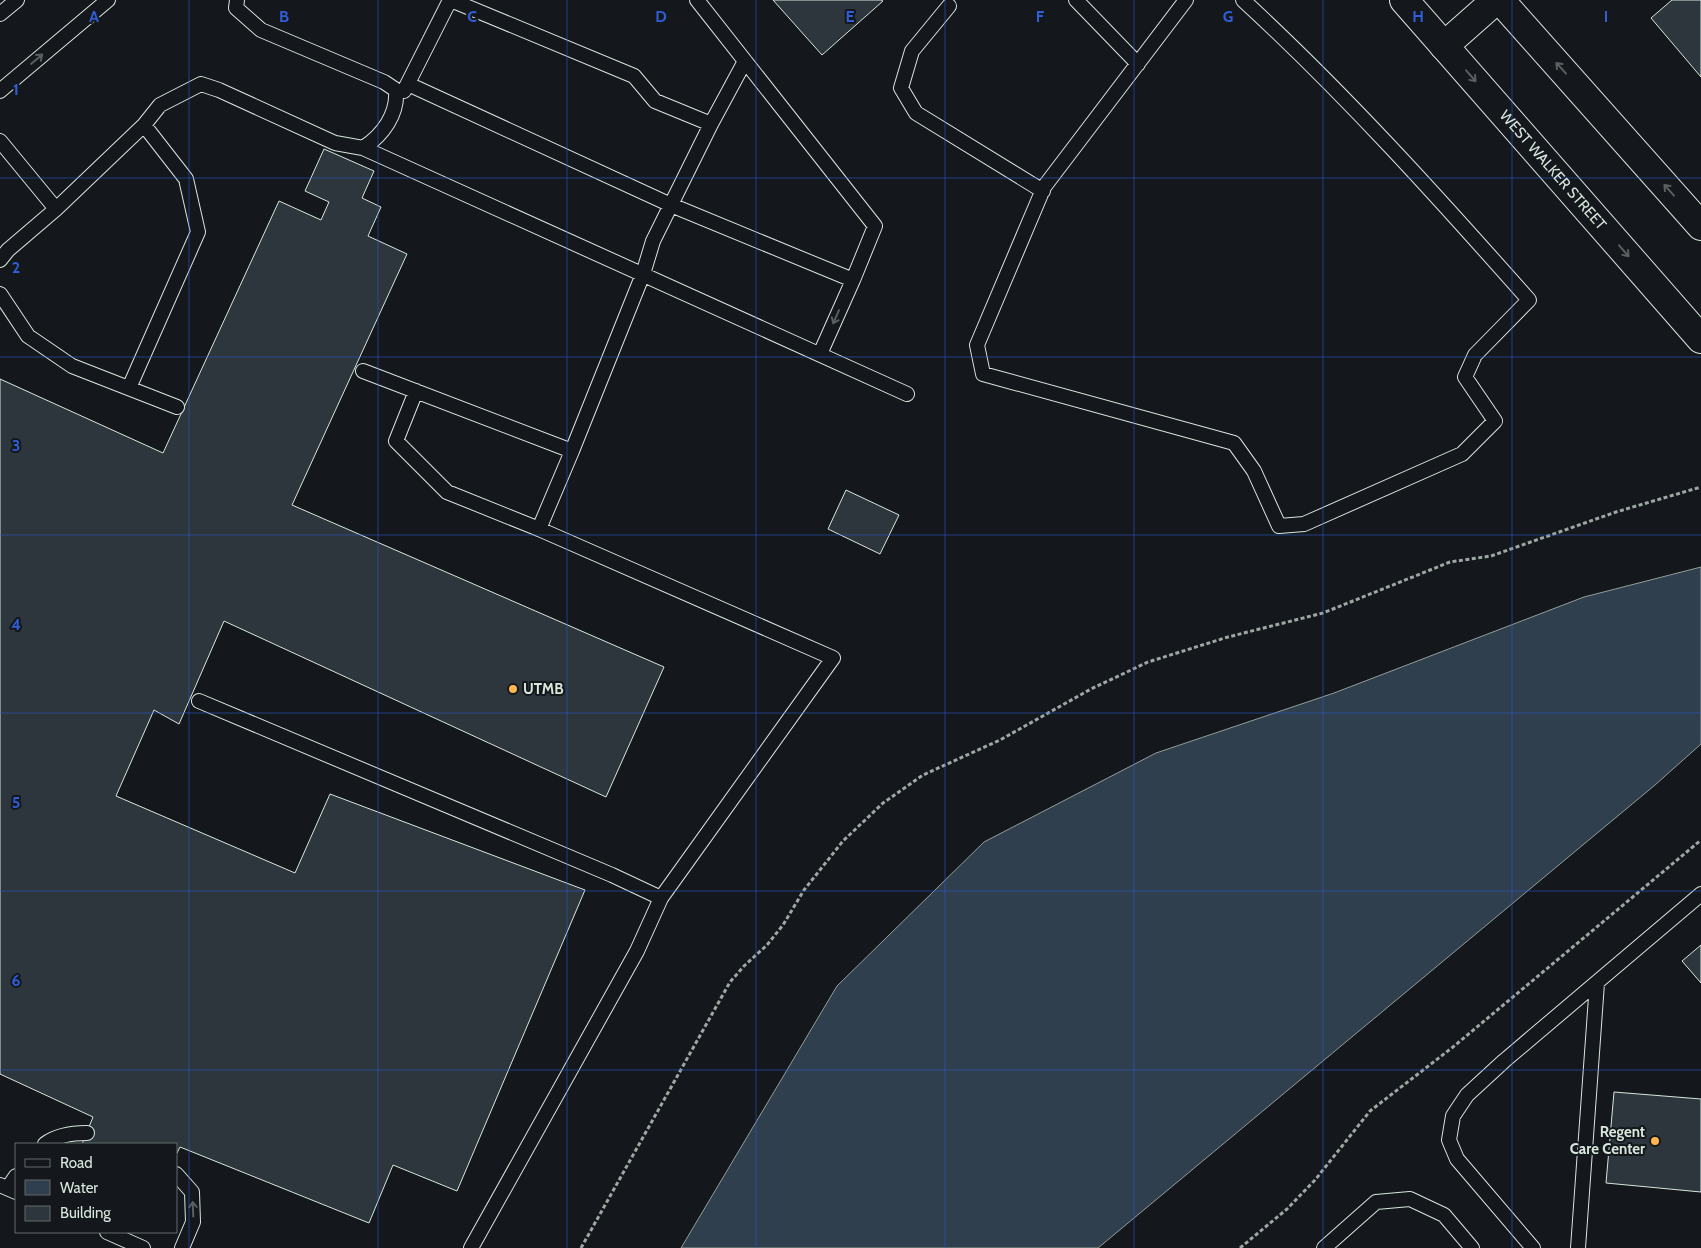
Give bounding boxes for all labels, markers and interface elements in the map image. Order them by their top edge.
text: A [89,7,99,26]
text: B [279,7,289,26]
text: C [467,7,477,26]
text: D [655,7,667,26]
text: E [845,7,855,26]
text: F [1036,7,1045,26]
text: G [1223,7,1233,26]
text: H [1412,7,1424,26]
text: I [1604,7,1608,26]
one-way arrow [31,54,44,65]
one-way arrow [1556,62,1567,75]
one-way arrow [1465,70,1477,83]
text: 1 [13,80,19,99]
street label: WEST WALKER STREET [1496,107,1610,233]
one-way arrow [1663,183,1674,196]
one-way arrow [1618,245,1630,258]
text: 2 [12,258,20,277]
one-way arrow [831,309,841,324]
text: 3 [12,436,20,455]
text: 4 [11,615,21,634]
place label: UTMB [523,680,564,698]
marker: UTMB [507,683,519,695]
text: 5 [12,793,20,812]
text: 6 [12,971,21,990]
place label: Regent Care Center [1570,1123,1645,1158]
marker: Regent Care Center [1649,1135,1661,1147]
legend [15,1143,178,1233]
text: Road [60,1154,93,1172]
text: Water [60,1179,98,1197]
one-way arrow [188,1201,198,1218]
text: Building [60,1204,111,1222]

